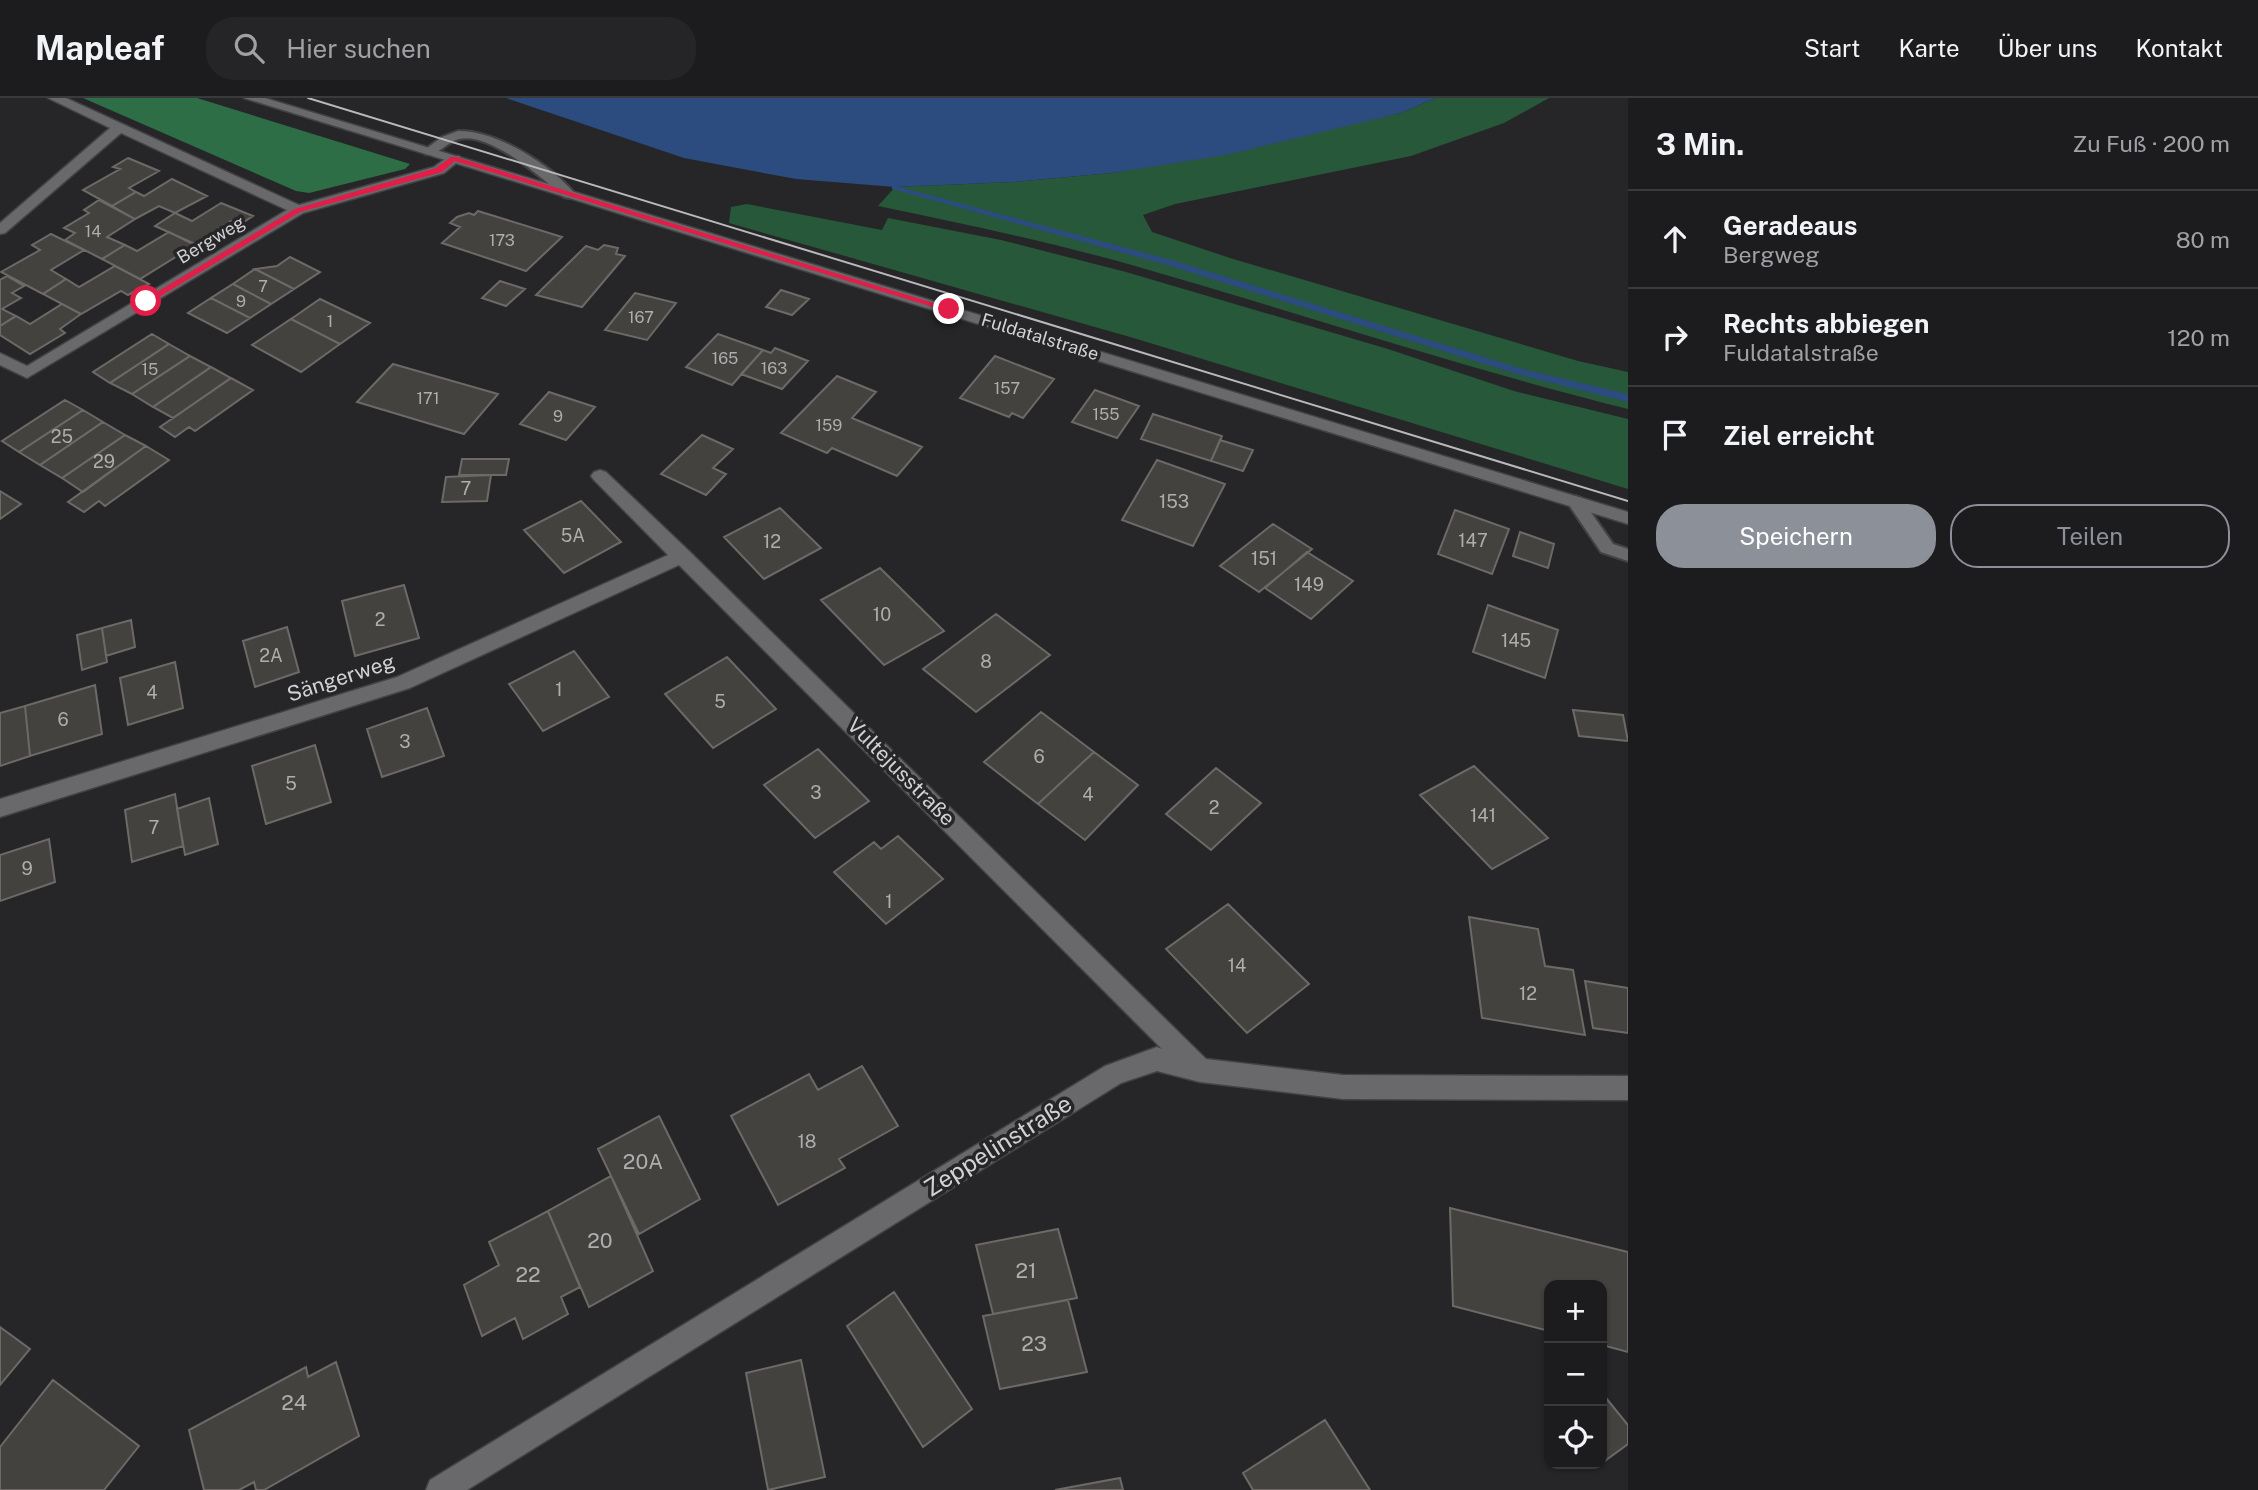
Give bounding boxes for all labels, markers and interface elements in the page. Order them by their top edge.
search box [206,17,696,80]
text: Mapleaf [35,29,164,67]
icon: search [230,29,268,67]
text: Hier suchen [286,33,431,64]
text: Start [1804,34,1860,62]
text: Karte [1898,34,1960,62]
text: Über uns [1998,34,2097,62]
text: Kontakt [2135,34,2223,62]
text: 3 Min. [1656,126,1744,162]
text: Zu Fuß · 200 m [2073,130,2230,157]
text: Geradeaus [1723,210,1858,241]
street label: Bergweg [173,211,249,268]
icon: ahead [1656,220,1694,258]
house number: 14 [85,222,101,241]
text: 80 m [2176,226,2230,253]
house number: 173 [489,231,515,250]
text: Bergweg [1723,241,1819,268]
house number: 7 [258,277,268,296]
route start [130,285,161,316]
house number: 9 [236,292,246,311]
route end [933,293,964,324]
house number: 167 [628,308,654,327]
text: Rechts abbiegen [1723,308,1929,339]
street label: Fuldatalstraße [979,309,1101,364]
house number: 1 [327,312,333,331]
icon: right [1656,318,1694,356]
text: 120 m [2167,324,2230,351]
text: Fuldatalstraße [1723,339,1879,366]
house number: 165 [712,349,738,368]
house number: 163 [761,359,787,378]
house number: 15 [142,360,158,379]
house number: 157 [994,379,1020,398]
house number: 171 [417,389,439,408]
house number: 155 [1092,405,1120,424]
house number: 9 [553,407,563,426]
house number: 159 [816,416,842,435]
icon: arrive [1656,416,1694,454]
text: Ziel erreicht [1723,420,1875,451]
house number: 25 [51,426,73,447]
house number: 29 [93,451,115,472]
house number: 7 [461,478,471,499]
house number: 153 [1159,491,1189,512]
button: Speichern [1656,504,1936,568]
button: Teilen [1950,504,2230,568]
house number: 5A [561,525,585,546]
house number: 147 [1458,530,1488,551]
house number: 12 [763,531,781,552]
house number: 151 [1251,548,1277,569]
house number: 149 [1294,574,1324,595]
house number: 10 [873,604,891,625]
house number: 2 [375,609,385,630]
house number: 145 [1501,630,1531,651]
house number: 2A [259,645,283,666]
street label: Sängerweg [284,648,398,707]
house number: 8 [980,651,992,672]
house number: 1 [555,679,563,700]
house number: 4 [146,682,158,703]
house number: 5 [714,691,726,712]
house number: 6 [57,709,69,730]
street label: Vultejusstraße [842,712,961,831]
house number: 3 [399,731,411,752]
house number: 6 [1033,746,1045,767]
house number: 5 [285,773,297,794]
house number: 3 [810,782,822,803]
house number: 4 [1082,784,1094,805]
house number: 2 [1209,797,1219,818]
house number: 141 [1470,805,1496,826]
house number: 7 [149,817,159,838]
house number: 9 [21,858,33,879]
house number: 1 [885,891,893,912]
house number: 14 [1228,955,1246,976]
house number: 12 [1519,983,1537,1004]
street label: Zeppelinstraße [918,1089,1076,1202]
house number: 18 [798,1131,816,1152]
house number: 20A [623,1149,663,1174]
house number: 20 [587,1228,613,1253]
house number: 21 [1015,1258,1037,1283]
house number: 22 [515,1262,541,1287]
map controls [1544,1280,1607,1469]
button: + [1544,1280,1607,1343]
house number: 23 [1021,1331,1047,1356]
button: − [1544,1343,1607,1406]
house number: 24 [281,1390,307,1415]
button: locate [1544,1406,1607,1469]

